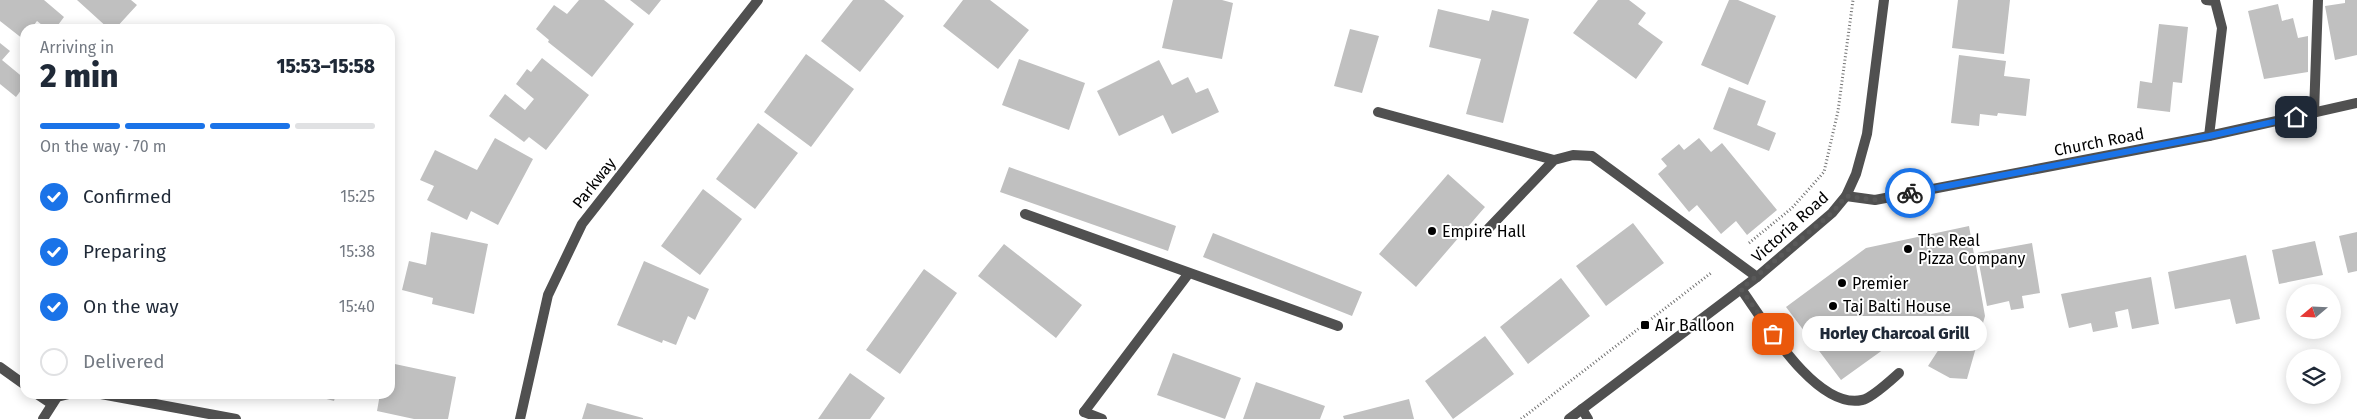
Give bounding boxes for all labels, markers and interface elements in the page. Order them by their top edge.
text: Arriving in [40,38,114,57]
text: 15:53–15:58 [276,55,375,78]
text: 2 min [40,57,118,95]
pin [2275,96,2317,138]
icon: home [2282,103,2310,131]
street label: Church Road [2052,124,2146,160]
text: On the way · 70 m [40,137,167,156]
street label: Parkway [568,154,620,212]
courier [1885,168,1935,218]
icon: bike [1896,179,1924,207]
icon: check [40,183,68,211]
text: Confirmed [83,185,172,208]
text: 15:25 [340,187,375,206]
street label: Victoria Road [1748,188,1832,266]
place label: Empire Hall [1442,222,1526,241]
marker: Empire Hall [1426,225,1438,237]
place label: The Real Pizza Company [1918,231,2026,268]
icon: check [40,238,68,266]
text: Preparing [83,240,166,263]
text: 15:38 [339,242,375,261]
marker: The Real Pizza Company [1902,243,1914,255]
place label: Premier [1852,274,1909,293]
marker: Premier [1836,277,1848,289]
north arrow [2286,284,2341,339]
map controls [2286,284,2341,404]
icon: check [40,293,68,321]
text: On the way [83,295,179,318]
text: 15:40 [339,297,375,316]
place label: Taj Balti House [1843,297,1951,316]
marker: Taj Balti House [1827,300,1839,312]
pin [1752,313,1794,355]
place label: Air Balloon [1655,316,1735,335]
callout: Horley Charcoal Grill [1803,316,1988,352]
marker: Air Balloon [1639,319,1651,331]
icon: bag [1759,320,1787,348]
text: Horley Charcoal Grill [1820,324,1969,343]
button: layers [2286,349,2341,404]
text: Delivered [83,350,165,373]

